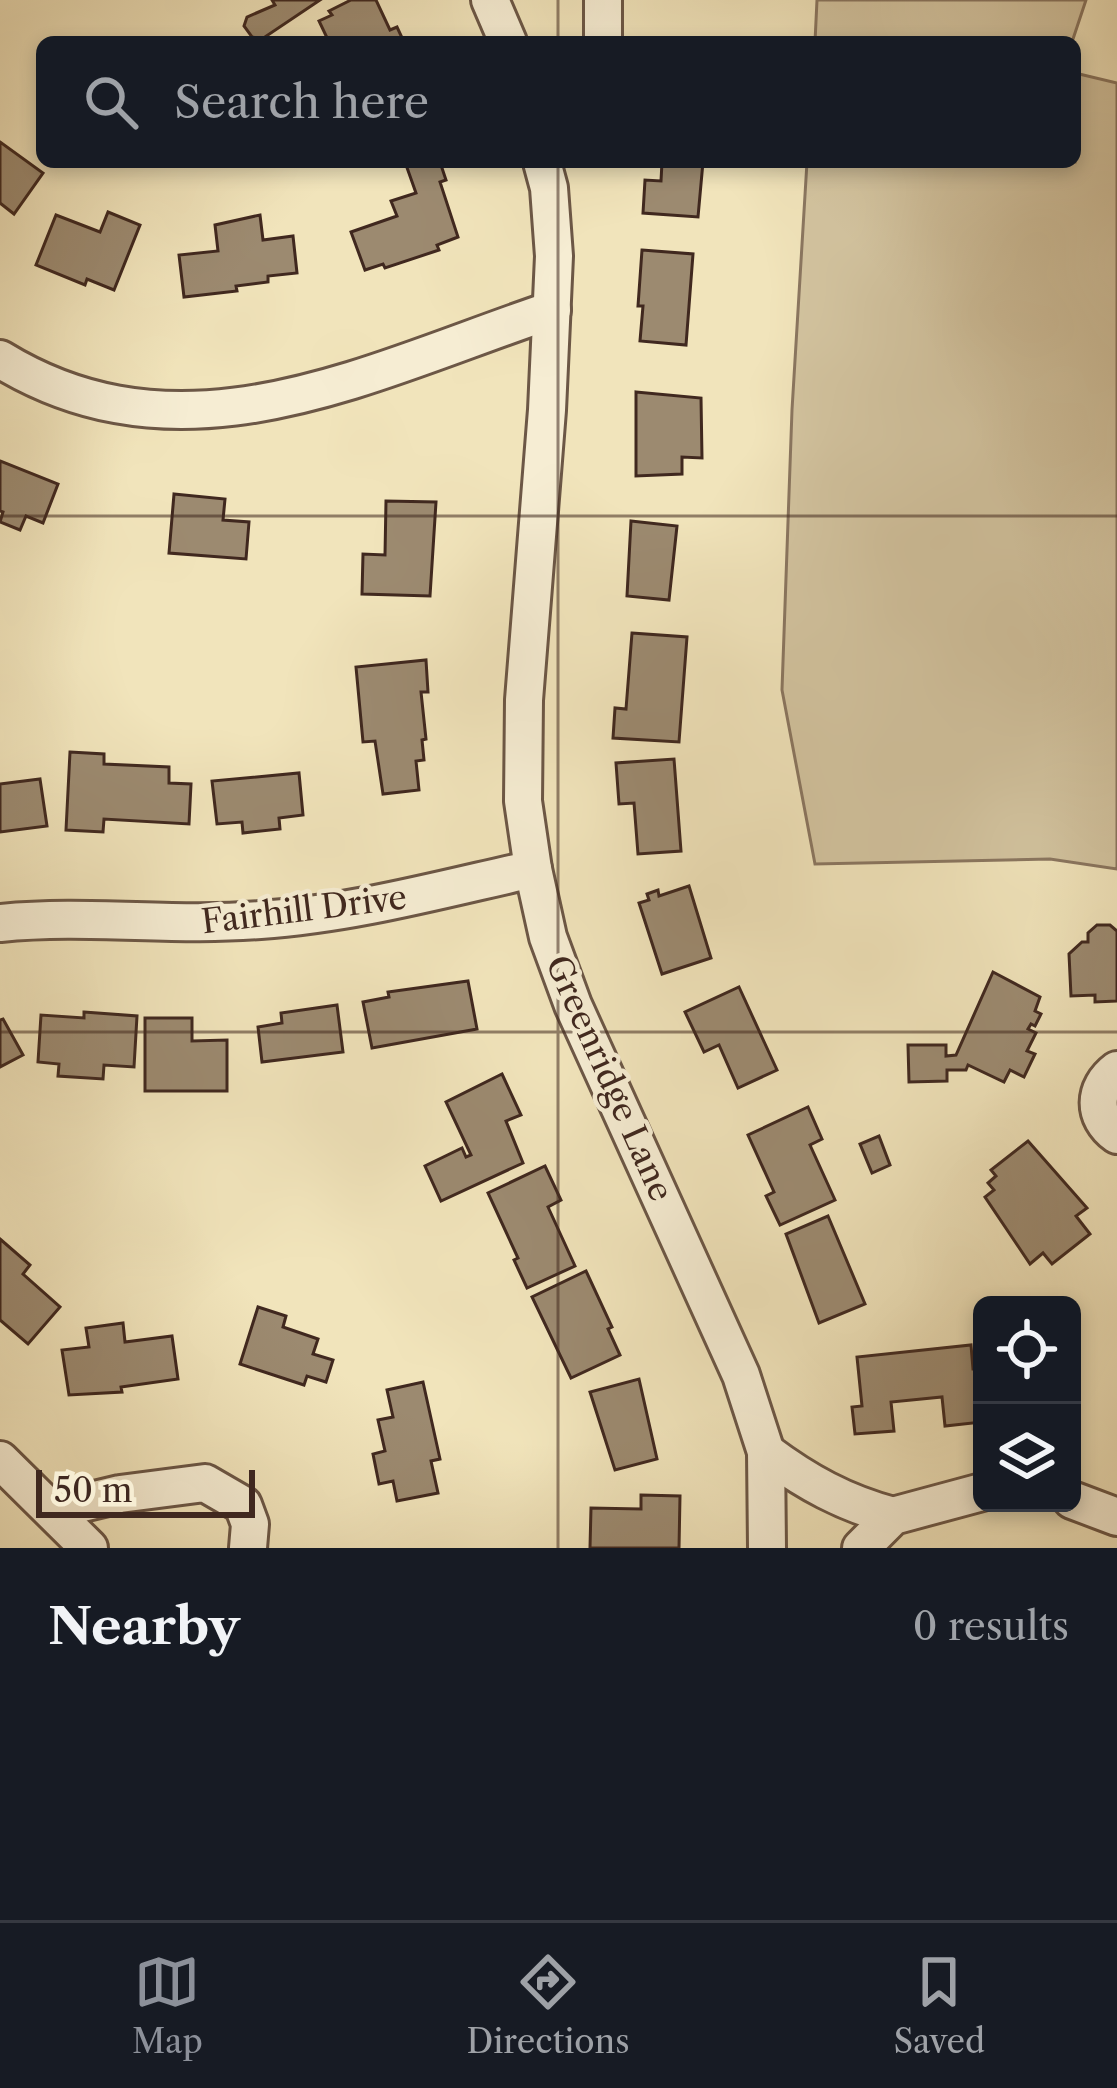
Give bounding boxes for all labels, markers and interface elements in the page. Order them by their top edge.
search box [36,36,1081,168]
icon: search [78,69,144,135]
text: Search here [174,74,429,130]
street label: Fairhill Drive [199,877,409,942]
street label: Greenridge Lane [537,949,682,1207]
map controls [973,1296,1081,1512]
button: locate [973,1296,1081,1404]
button: layers [973,1404,1081,1512]
scale bar [36,1464,255,1517]
text: 50 m [54,1470,132,1511]
text: Nearby [48,1595,240,1657]
text: 0 results [913,1602,1069,1650]
tab: Map [132,1949,203,2062]
tab: Directions [467,1949,630,2062]
tab: Saved [893,1949,985,2062]

